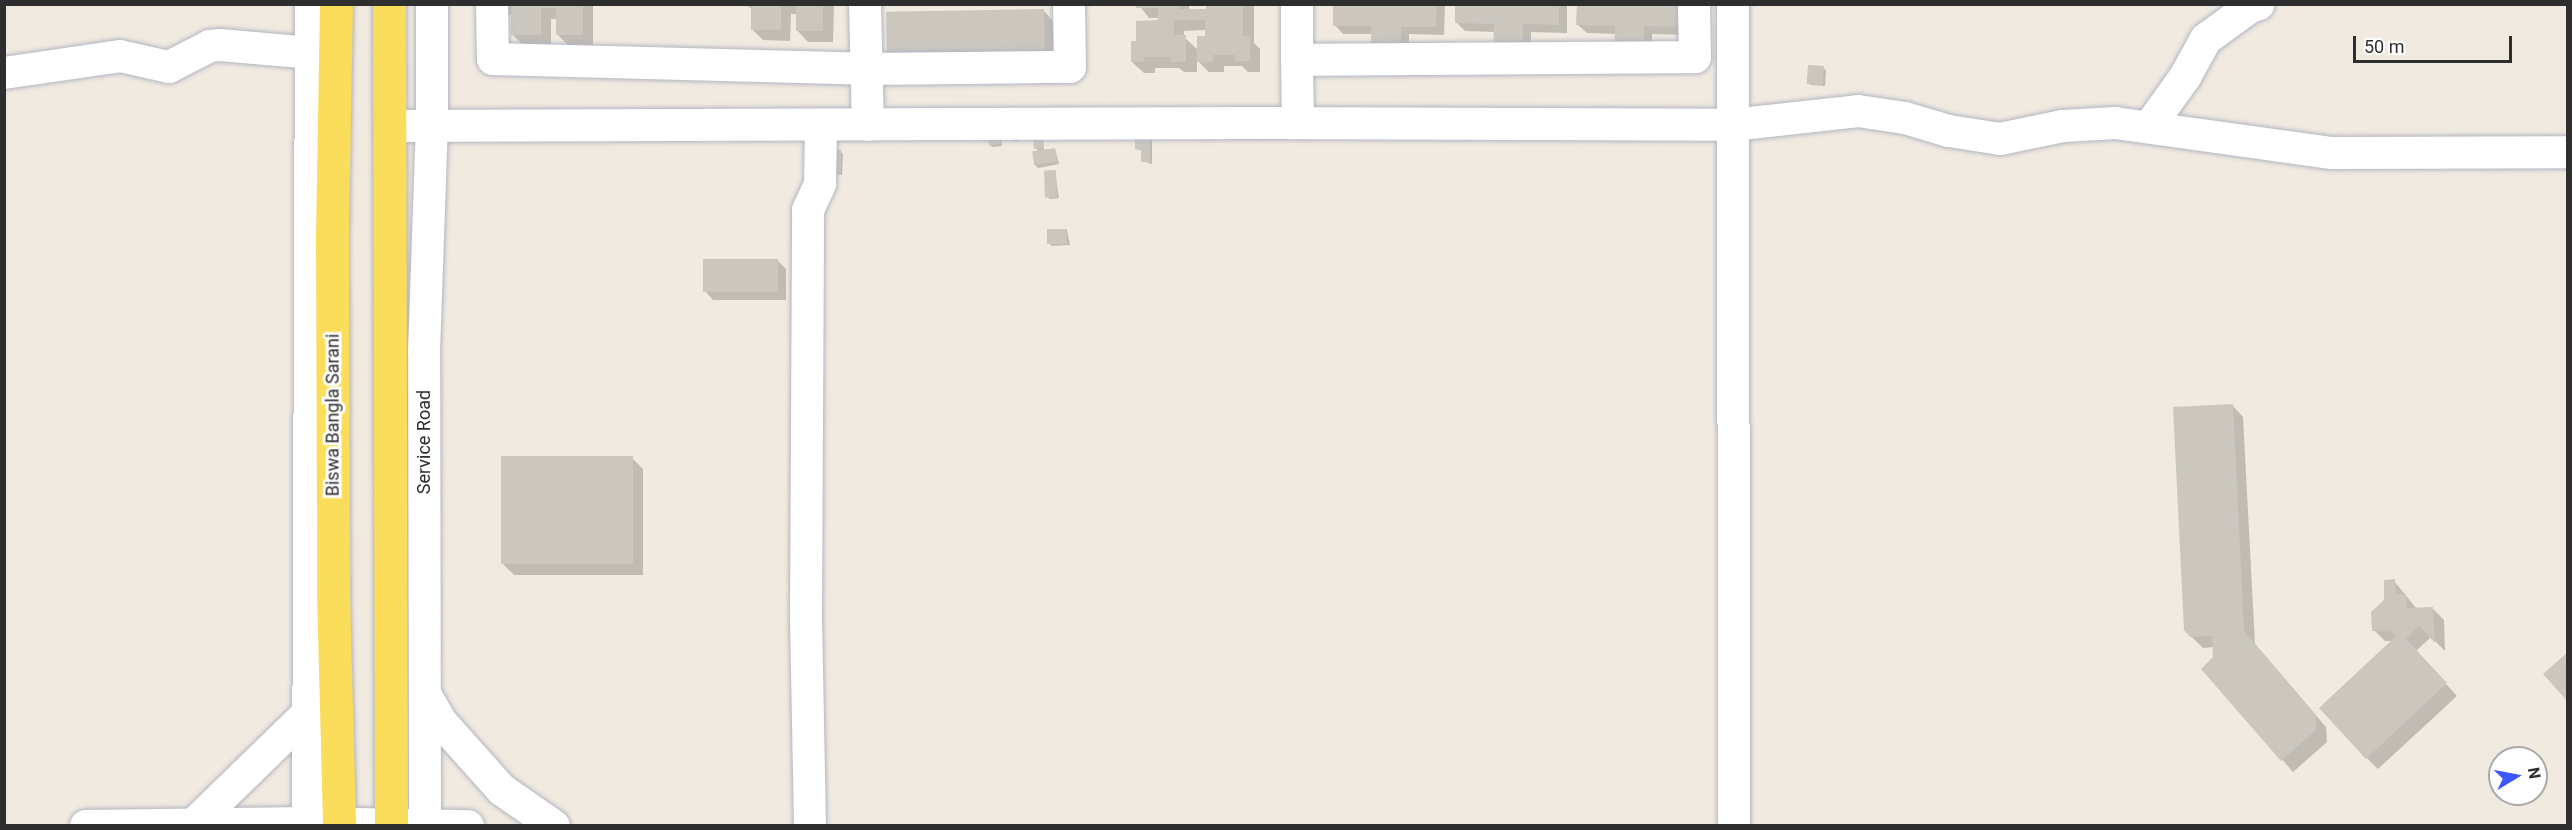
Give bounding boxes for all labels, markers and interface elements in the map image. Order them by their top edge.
scale bar [2356,24,2515,62]
text: 50 m [2364,36,2404,57]
street label: Biswa Bangla Sarani [322,334,344,496]
street label: Service Road [413,390,435,494]
north arrow [2488,746,2548,806]
text: N [2524,766,2545,780]

